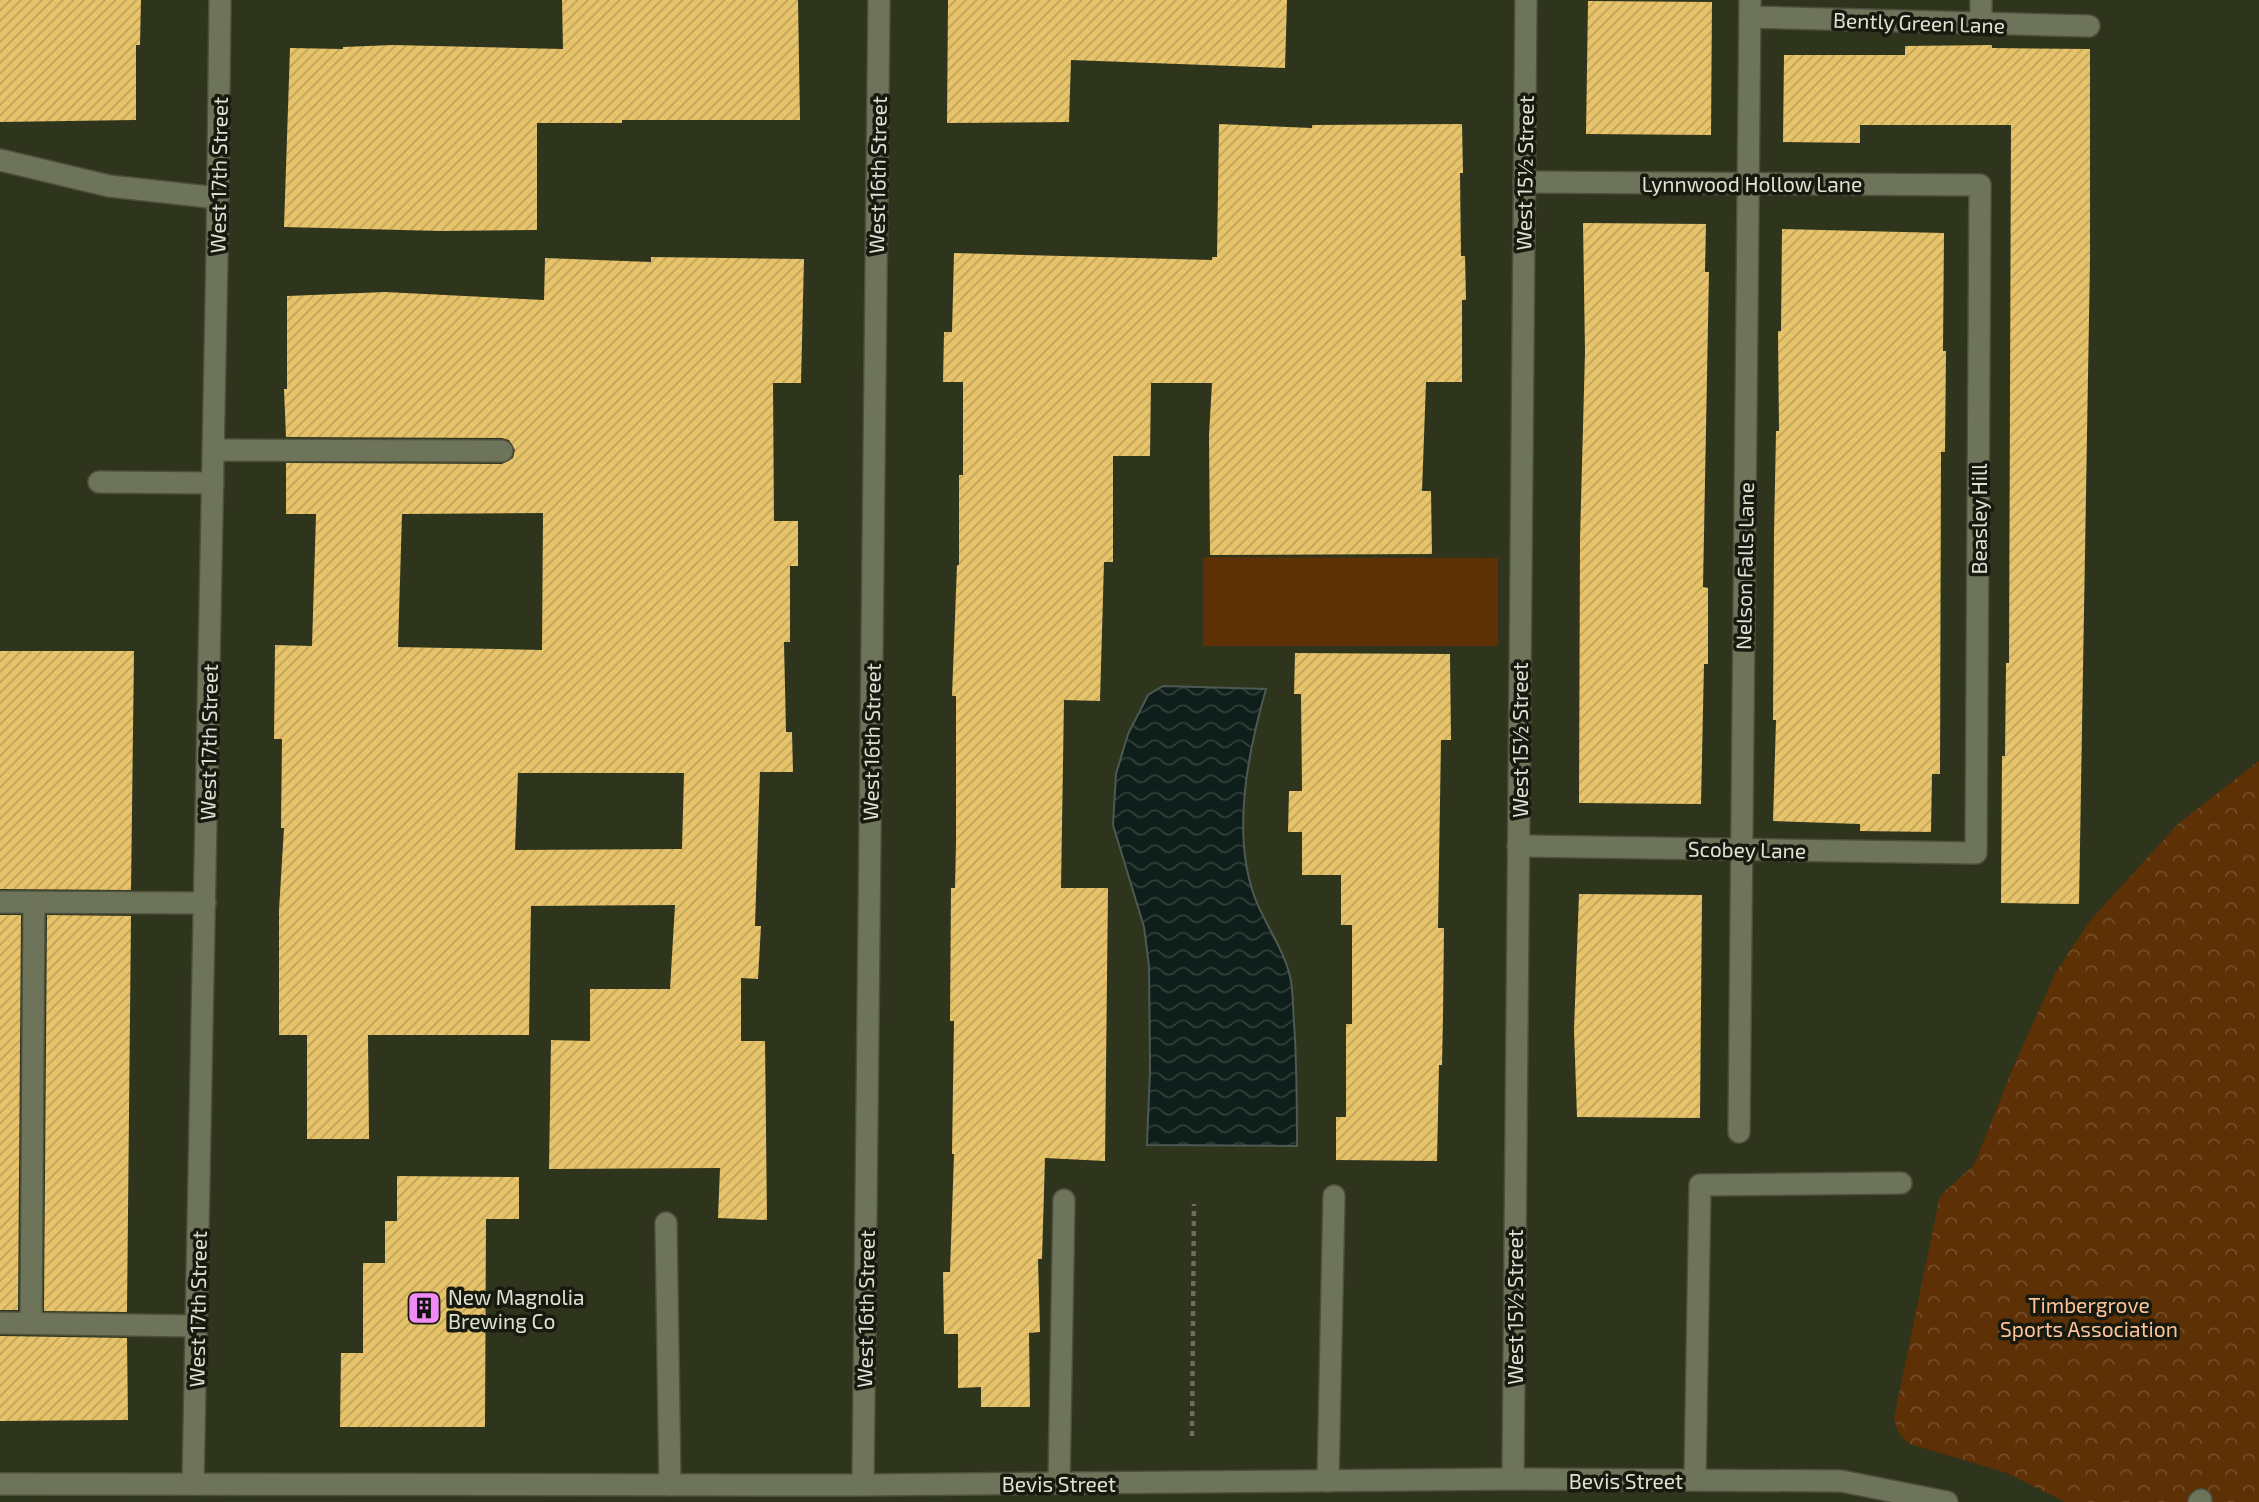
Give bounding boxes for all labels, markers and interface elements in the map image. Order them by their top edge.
street label: Bently Green Lane [1833,7,2005,37]
street label: West 15½ Street [1510,95,1538,251]
street label: West 16th Street [863,96,891,254]
street label: West 17th Street [204,97,232,253]
street label: Lynnwood Hollow Lane [1642,171,1862,196]
street label: Beasley Hill [1966,463,1991,575]
street label: Nelson Falls Lane [1730,482,1758,650]
street label: West 15½ Street [1507,662,1532,818]
street label: West 16th Street [857,663,885,821]
street label: West 17th Street [194,664,222,820]
street label: Scobey Lane [1688,835,1806,863]
street label: West 15½ Street [1502,1229,1527,1385]
street label: West 16th Street [851,1230,879,1388]
street label: West 17th Street [183,1231,211,1387]
place label: New Magnolia Brewing Co [448,1284,584,1333]
building icon: New Magnolia Brewing Co [405,1289,443,1327]
park label: Timbergrove Sports Association [2000,1292,2178,1341]
street label: Bevis Street [1569,1468,1683,1493]
street label: Bevis Street [1002,1471,1116,1496]

